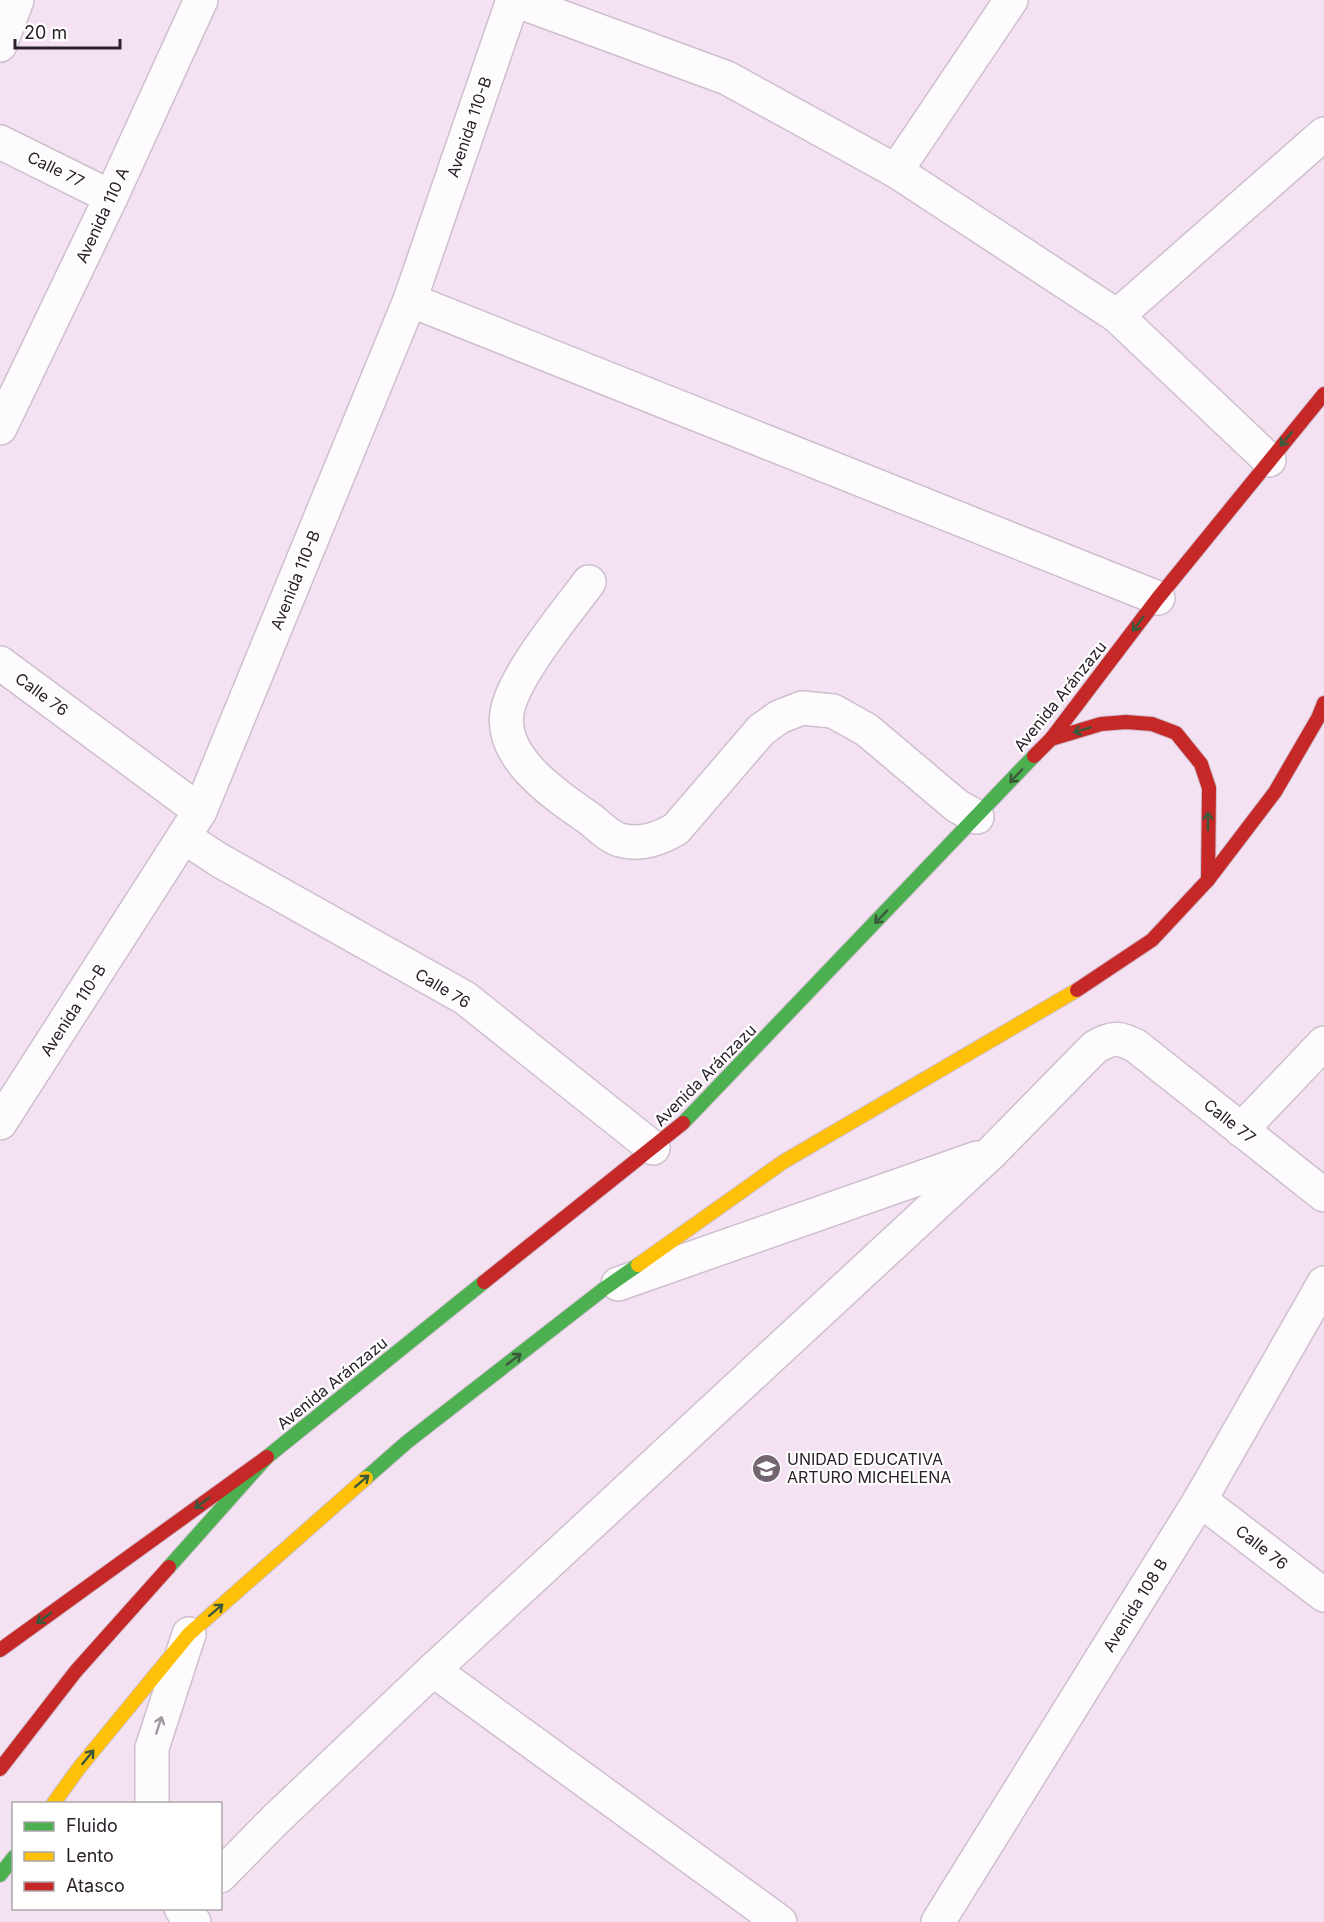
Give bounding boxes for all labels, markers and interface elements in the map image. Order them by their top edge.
scale bar [15,12,120,50]
text: 20 m [24,22,67,43]
street label: Avenida 110-B [442,74,496,180]
street label: Calle 77 [24,147,88,191]
street label: Avenida 110 A [71,164,133,266]
one-way arrow [1279,431,1293,446]
street label: Avenida 110-B [266,527,324,633]
one-way arrow [1132,616,1145,632]
street label: Avenida Aránzazu [1009,637,1111,755]
street label: Calle 76 [11,668,73,720]
one-way arrow [1073,725,1092,736]
one-way arrow [1009,768,1023,783]
one-way arrow [1202,812,1214,832]
one-way arrow [874,909,889,924]
street label: Avenida 110-B [36,960,110,1060]
street label: Calle 76 [412,964,474,1012]
street label: Avenida Aránzazu [650,1020,760,1130]
street label: Calle 77 [1200,1094,1260,1148]
street label: Avenida Aránzazu [273,1332,391,1434]
one-way arrow [506,1352,522,1365]
place label: UNIDAD EDUCATIVA ARTURO MICHELENA [787,1449,951,1487]
school or university icon: UNIDAD EDUCATIVA ARTURO MICHELENA [750,1452,782,1484]
one-way arrow [355,1474,370,1488]
one-way arrow [195,1497,211,1509]
street label: Calle 76 [1232,1520,1292,1574]
street label: Avenida 108 B [1098,1555,1172,1655]
one-way arrow [208,1603,223,1617]
one-way arrow [37,1611,53,1624]
one-way arrow [154,1716,165,1735]
one-way arrow [82,1749,95,1765]
legend [12,1802,222,1910]
text: Fluido [66,1815,118,1836]
text: Lento [66,1845,114,1866]
text: Atasco [66,1875,125,1896]

